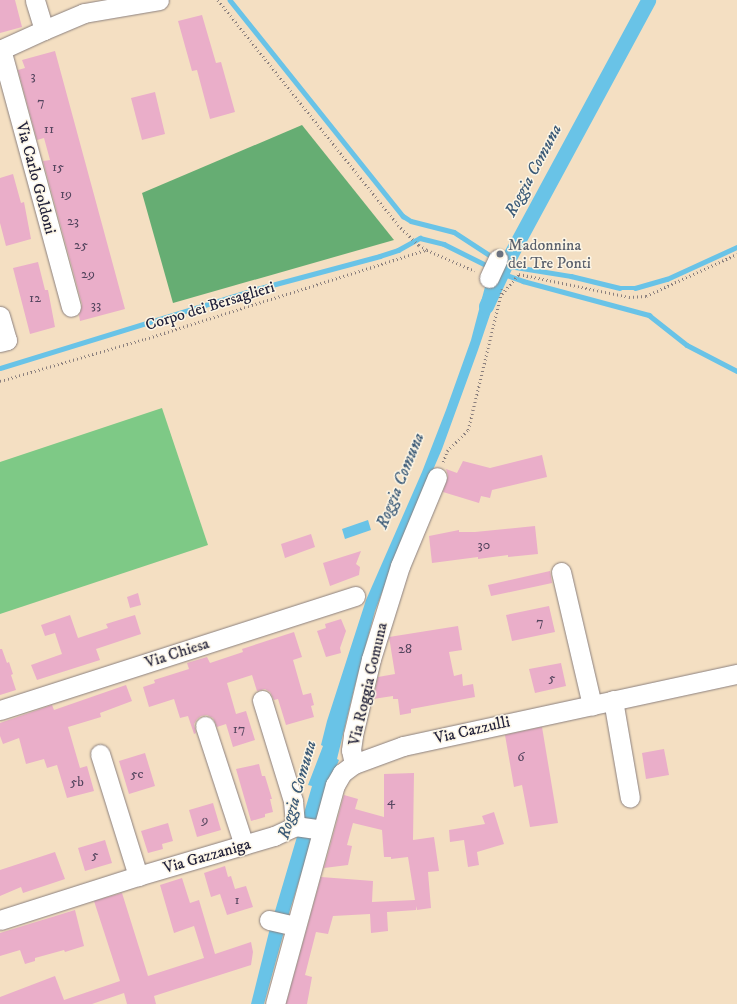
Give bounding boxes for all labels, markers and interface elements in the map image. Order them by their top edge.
house number: 3 [30,68,36,84]
house number: 7 [37,94,45,110]
street label: Via Carlo Goldoni [12,120,60,236]
house number: 11 [44,121,54,137]
water label: Roggia Comuna [501,121,567,221]
house number: 15 [52,159,64,175]
house number: 19 [60,186,72,202]
house number: 23 [67,213,79,229]
place label: Madonnina dei Tre Ponti [508,235,591,273]
house number: 25 [74,237,88,253]
marker: Madonnina dei Tre Ponti [495,249,505,259]
house number: 29 [81,266,95,282]
street label: Corpo dei Bersaglieri [143,277,277,335]
house number: 12 [29,290,41,306]
house number: 33 [91,297,101,313]
water label: Roggia Comuna [373,430,429,532]
house number: 30 [478,537,490,553]
house number: 7 [536,614,544,630]
street label: Via Roggia Comuna [344,621,392,747]
street label: Via Chiesa [143,634,211,672]
house number: 28 [398,641,412,657]
house number: 5 [549,670,555,686]
street label: Via Cazzulli [432,712,512,748]
house number: 17 [233,721,245,737]
water label: Roggia Comuna [274,738,322,842]
house number: 6 [517,749,525,765]
house number: 5c [131,766,143,782]
house number: 5b [70,774,84,790]
house number: 4 [387,793,395,809]
house number: 9 [202,812,208,828]
street label: Via Gazzaniga [161,834,253,878]
house number: 5 [92,847,98,863]
house number: 1 [234,892,240,908]

